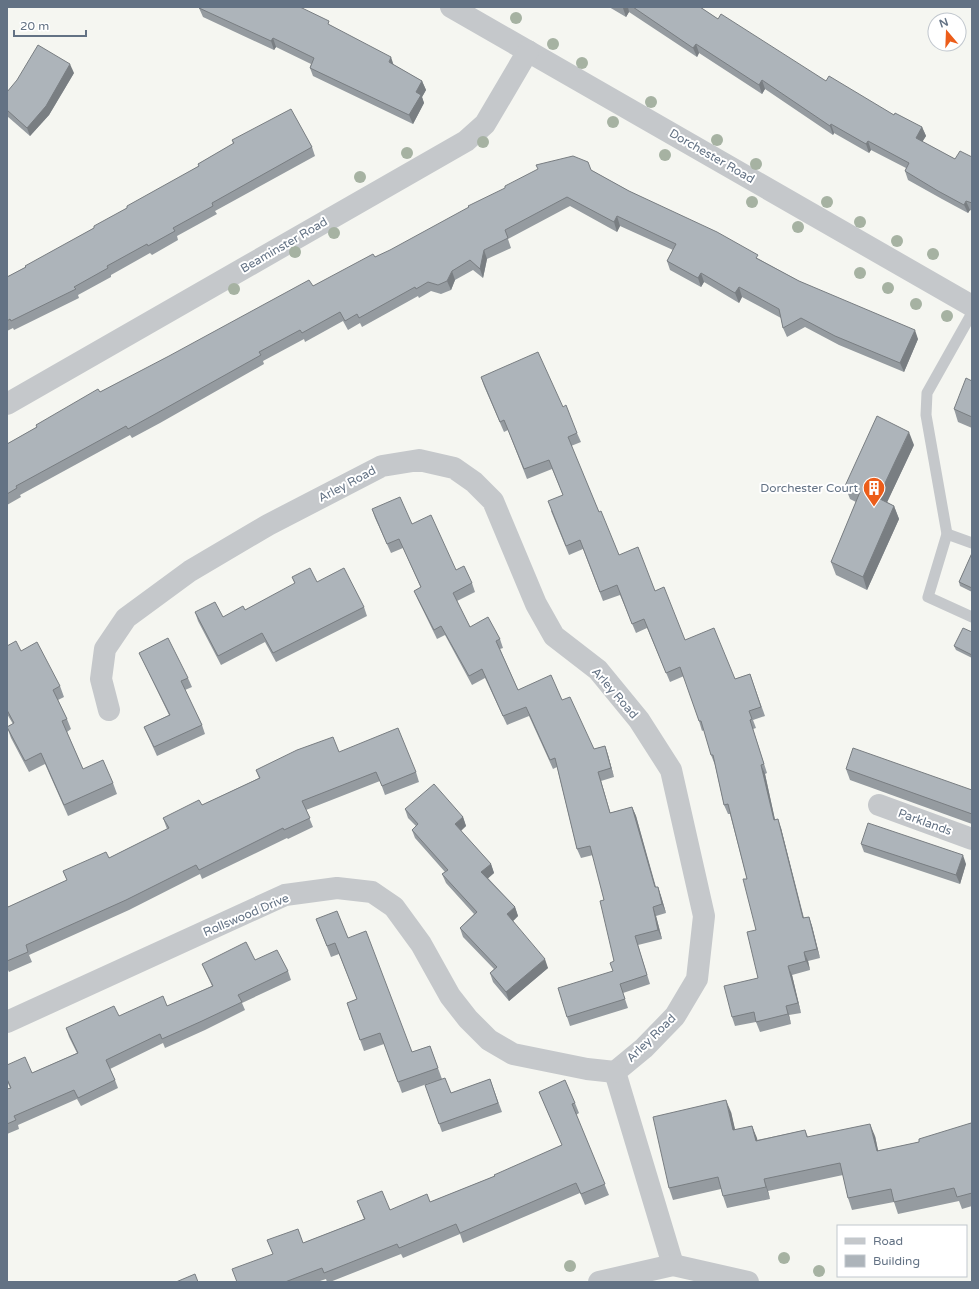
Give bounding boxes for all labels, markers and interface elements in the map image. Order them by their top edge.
scale bar [14,12,86,38]
north arrow [927,12,967,52]
text: N [938,15,950,31]
text: 20 m [20,19,49,33]
street label: Dorchester Road [667,126,757,186]
street label: Beaminster Road [238,214,330,276]
street label: Arley Road [316,463,378,505]
building icon: Dorchester Court [861,475,887,508]
place label: Dorchester Court [760,481,858,495]
street label: Arley Road [589,665,641,721]
street label: Parklands [896,806,954,838]
street label: Rollswood Drive [201,891,291,939]
street label: Arley Road [624,1011,678,1065]
legend [837,1225,967,1277]
text: Road [873,1234,903,1248]
text: Building [873,1254,920,1268]

